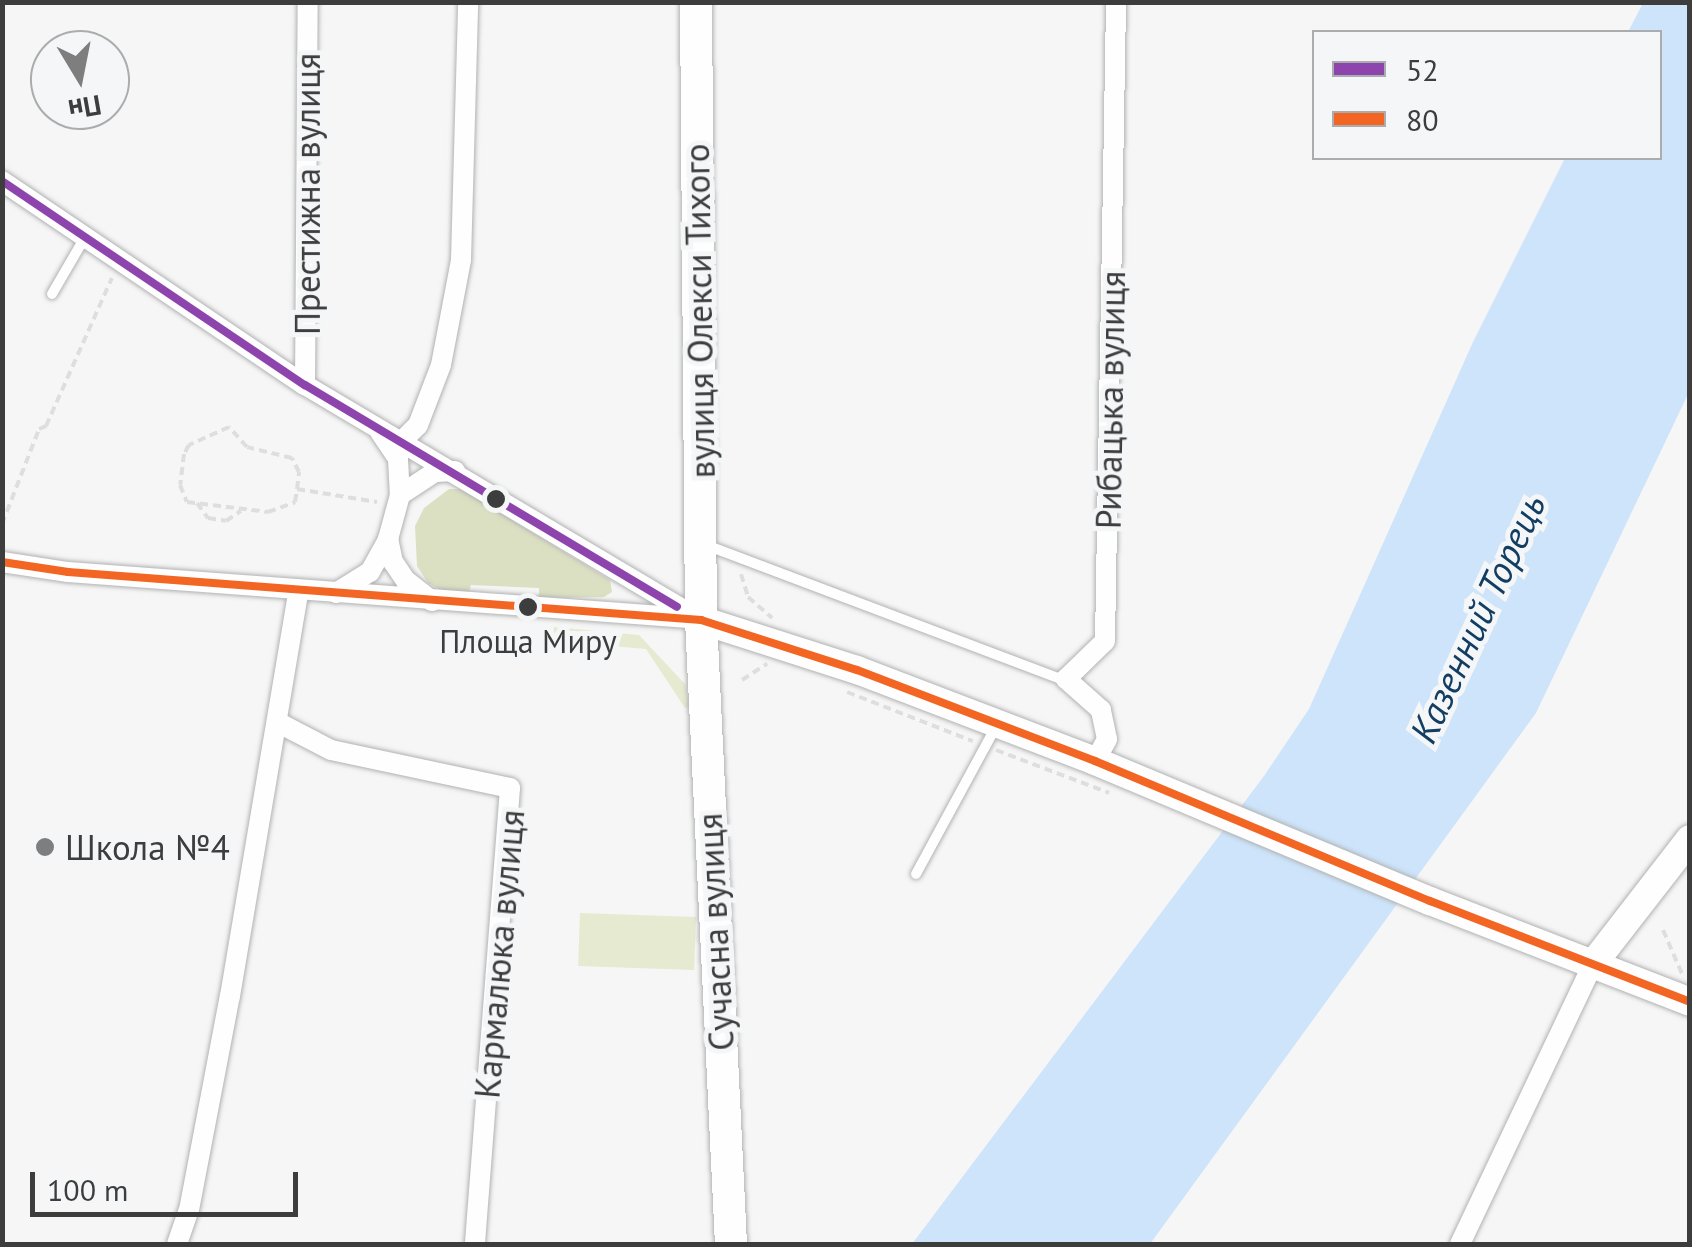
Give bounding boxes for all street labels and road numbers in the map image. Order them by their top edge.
street label: Престижна вулиця [286,53,328,335]
street label: вулиця Олекси Тихого [675,143,723,479]
street label: Рибацька вулиця [1087,271,1133,529]
street label: Кармалюка вулиця [465,808,533,1100]
street label: Сучасна вулиця [688,812,742,1052]

